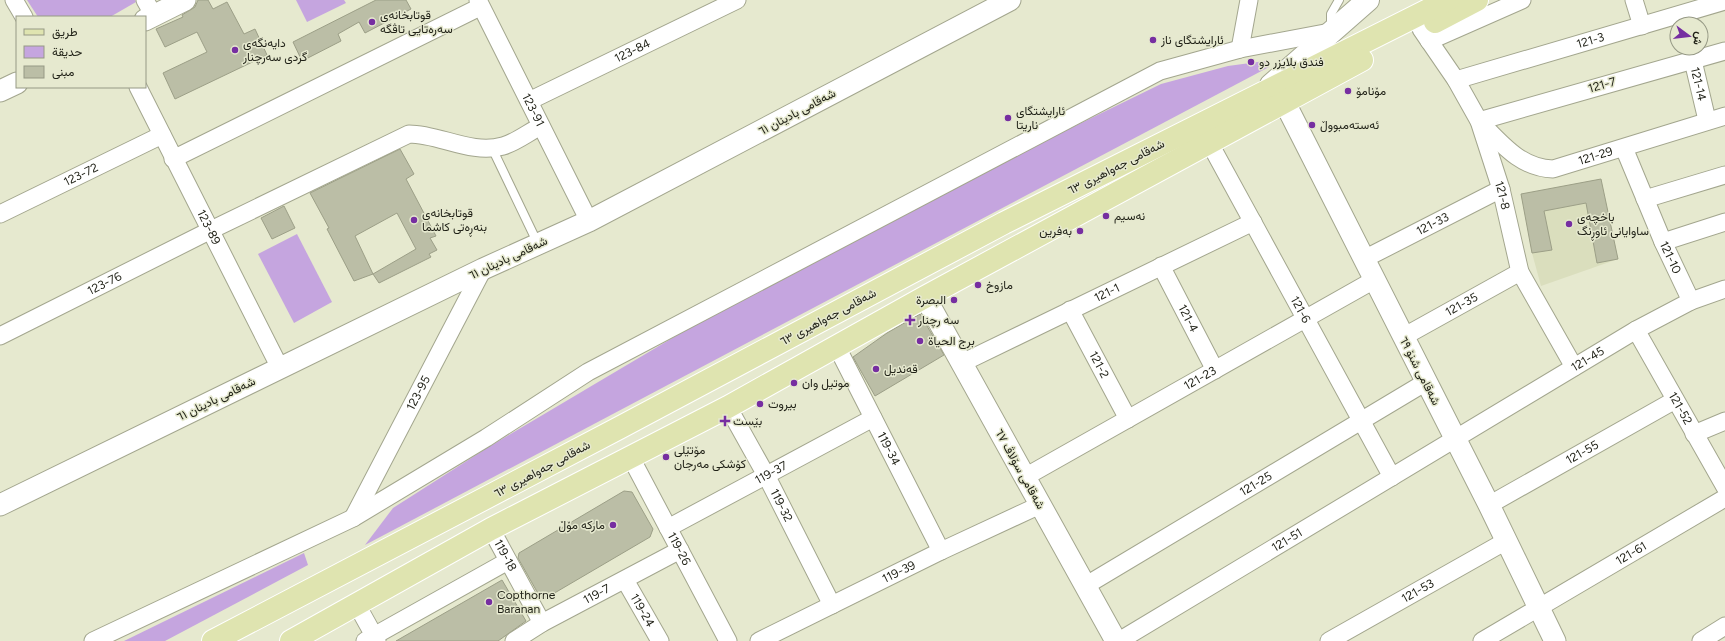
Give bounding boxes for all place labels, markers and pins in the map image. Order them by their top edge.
place label: قوتابخانەی سەرەتایی تاڤگە [380,8,453,37]
marker: قوتابخانەی سەرەتایی تاڤگە [367,17,377,27]
place label: ئارایشتگای ناز [1160,33,1224,48]
marker: ئارایشتگای ناز [1148,35,1158,45]
place label: دایەنگەی گردی سەرچنار [242,36,307,65]
marker: دایەنگەی گردی سەرچنار [230,45,240,55]
place label: فندق بلايزر دو [1259,55,1324,70]
marker: فندق بلايزر دو [1246,57,1256,67]
place label: مۆنامۆ [1356,84,1386,99]
marker: مۆنامۆ [1343,86,1353,96]
place label: ئارایشتگای ناریتا [1016,104,1065,133]
marker: ئارایشتگای ناریتا [1003,113,1013,123]
place label: ئەستەمبووڵ [1320,118,1379,133]
marker: ئەستەمبووڵ [1307,120,1317,130]
place label: قوتابخانەی بنەڕەتی کاشما [422,206,487,237]
place label: نەسیم [1114,209,1145,224]
place label: باخچەی ساوایانی ئاوڕنگ [1577,210,1649,241]
marker: نەسیم [1101,211,1111,221]
marker: قوتابخانەی بنەڕەتی کاشما [409,215,419,225]
marker: باخچەی ساوایانی ئاوڕنگ [1564,219,1574,229]
place label: بەفرین [1039,224,1072,239]
marker: بەفرین [1075,226,1085,236]
place label: مازوخ [986,278,1013,294]
marker: مازوخ [973,280,983,290]
place label: البصرة [916,293,946,308]
marker: البصرة [949,295,959,305]
place label: سه رچنار [917,313,959,328]
marker: سه رچنار [905,315,915,325]
place label: برج الحياة [928,334,975,350]
marker: برج الحياة [915,336,925,346]
place label: قەندیل [884,362,918,377]
marker: قەندیل [871,364,881,374]
place label: موتيل وان [802,376,849,391]
marker: موتيل وان [789,378,799,388]
place label: بیروت [768,397,797,412]
marker: بیروت [755,399,765,409]
place label: بێست [733,414,762,428]
marker: بێست [720,416,730,426]
place label: مۆتێلی کۆشکی مەرجان [674,443,746,472]
marker: مۆتێلی کۆشکی مەرجان [661,452,671,462]
place label: مارکە مۆڵ [559,518,605,533]
marker: مارکە مۆڵ [608,520,618,530]
place label: Copthorne Baranan [497,588,556,616]
marker: Copthorne Baranan [484,597,494,607]

